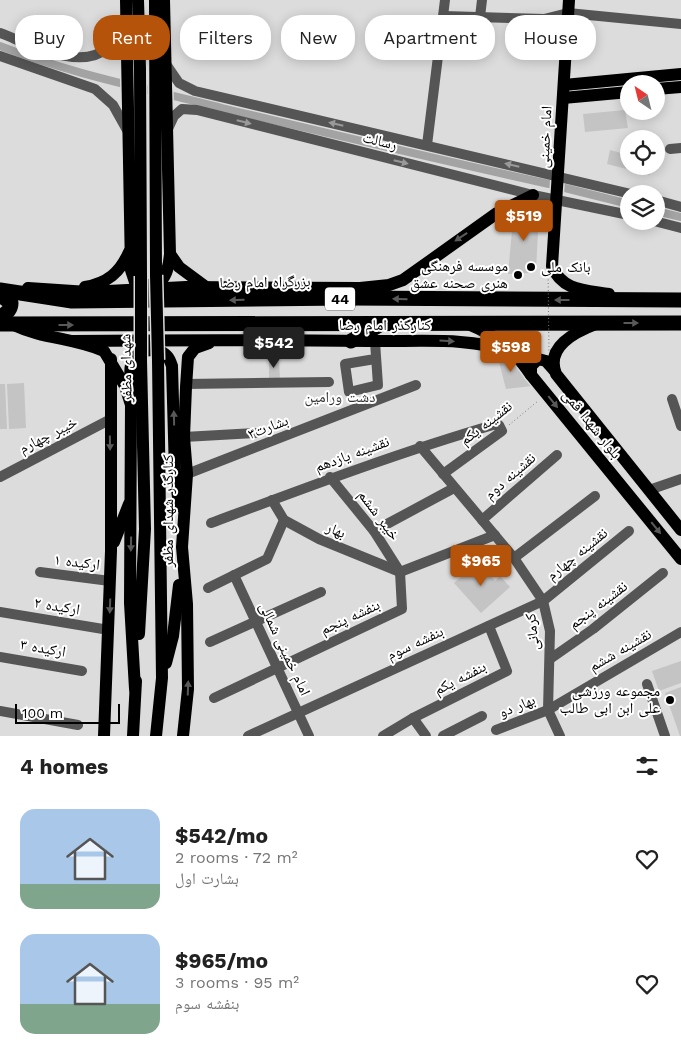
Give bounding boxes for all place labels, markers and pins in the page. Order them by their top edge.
pin: $519 [494,200,554,242]
place label: موسسه فرهنگی هنری صحنه عشق [410,257,508,293]
place label: بانک ملی [541,258,591,277]
marker: بانک ملی [525,261,537,273]
marker: موسسه فرهنگی هنری صحنه عشق [512,269,524,281]
pin: $542 [244,326,304,369]
pin: $598 [481,330,541,373]
pin: $965 [451,544,511,587]
place label: مجموعه ورزشی علی ابن ابی طالب [559,682,660,718]
marker: مجموعه ورزشی علی ابن ابی طالب [664,694,676,706]

